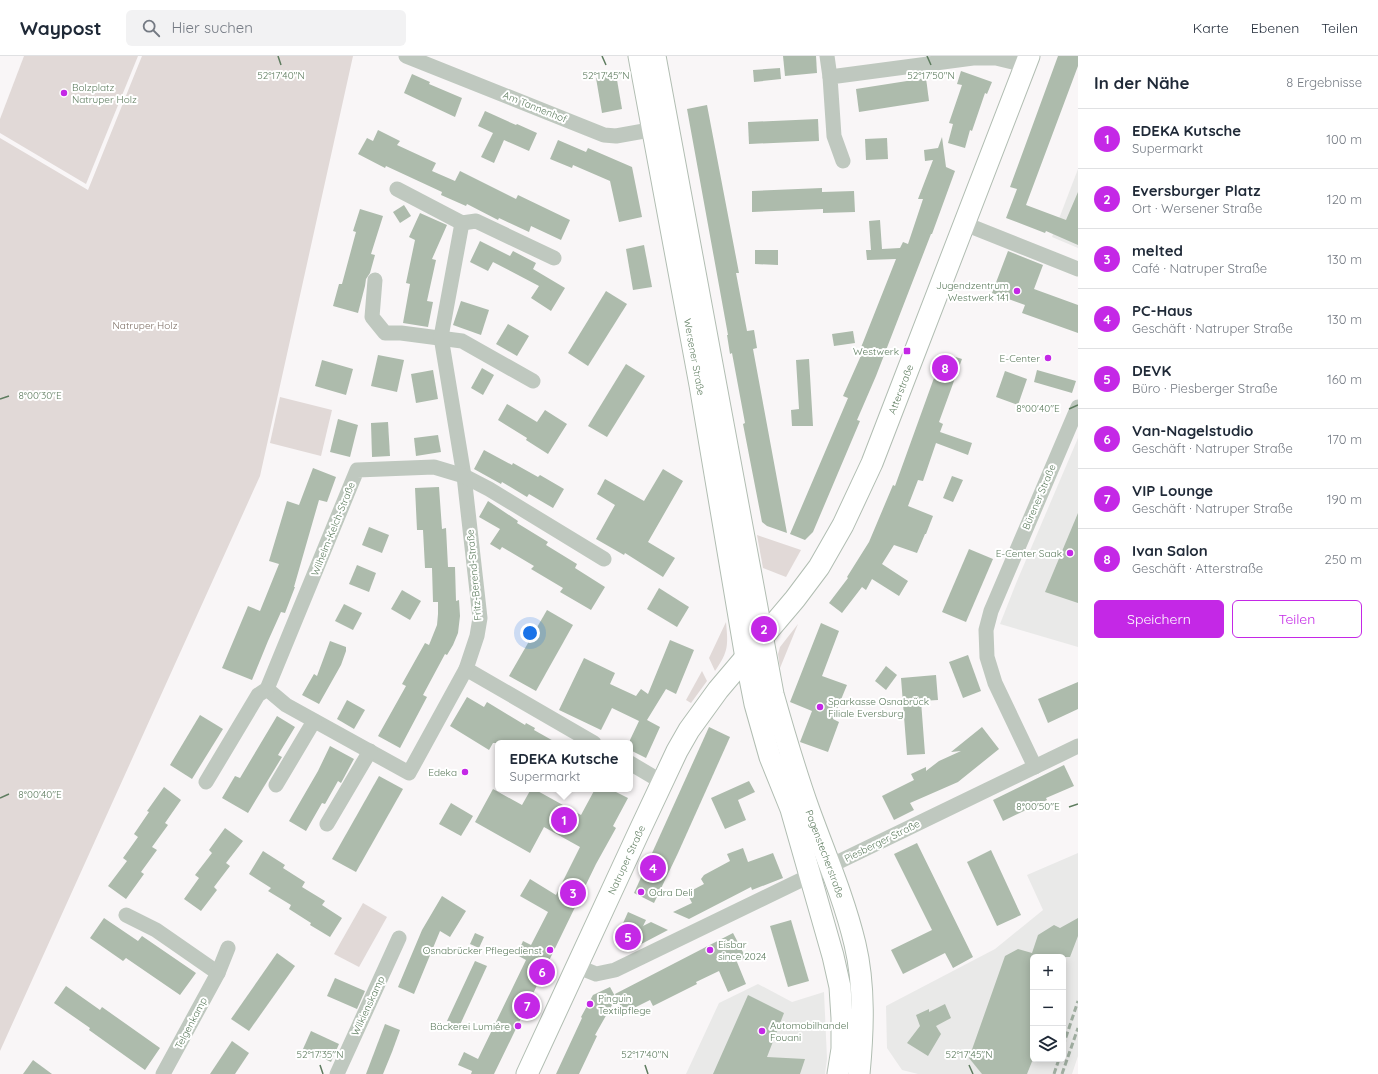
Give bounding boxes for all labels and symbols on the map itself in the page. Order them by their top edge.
text: 52°17'40"N [257,69,305,82]
text: 52°17'45"N [583,69,629,82]
text: 52°17'50"N [907,69,955,82]
place label: Bolzplatz Natruper Holz [72,81,137,106]
marker: Bolzplatz Natruper Holz [59,88,69,98]
street label: Am Tannenhof [501,88,569,126]
place label: Jugendzentrum Westwerk 141 [936,279,1009,304]
marker: Jugendzentrum Westwerk 141 [1012,286,1022,296]
street label: Wersener Straße [681,317,708,397]
park label: Natruper Holz [113,319,178,332]
place label: Westwerk [853,345,899,358]
marker: Westwerk [902,346,912,356]
place label: E-Center [1000,352,1040,365]
pin: 8 [932,353,958,383]
marker: E-Center [1043,353,1053,363]
street label: Atterstraße [885,362,916,416]
text: 8°00'30"E [18,389,62,402]
text: 8°00'40"E [1016,402,1060,415]
street label: Bürener Straße [1019,462,1059,532]
street label: Wilhelm-Kelch-Straße [308,480,358,578]
street label: Fritz-Berend-Straße [464,529,484,621]
place label: E-Center Saak [996,547,1062,560]
marker: E-Center Saak [1065,548,1075,558]
pin: 2 [751,614,777,644]
your location [520,623,540,643]
place label: Sparkasse Osnabrück Filiale Eversburg [828,695,929,720]
marker: Sparkasse Osnabrück Filiale Eversburg [815,702,825,712]
place label: Edeka [428,766,457,779]
marker: Edeka [460,767,470,777]
text: 8°00'40"E [18,788,62,801]
text: 8°00'50"E [1016,800,1060,813]
pin: 1 [551,805,577,835]
street label: Pagenstecherstraße [803,808,848,900]
street label: Piesberger Straße [842,817,922,865]
street label: Natruper Straße [604,823,648,897]
pin: 4 [640,853,666,883]
pin: 3 [560,878,586,908]
place label: Odra Deli [649,886,693,899]
marker: Odra Deli [636,887,646,897]
pin: 5 [615,922,641,952]
place label: Eisbar since 2024 [718,938,766,963]
place label: Osnabrücker Pflegedienst [423,944,543,957]
marker: Osnabrücker Pflegedienst [545,945,555,955]
marker: Eisbar since 2024 [705,945,715,955]
pin: 6 [529,957,555,987]
street label: Wilkienskamp [349,974,387,1038]
pin: 7 [514,991,540,1021]
place label: Pinguin Textilpflege [598,992,651,1017]
street label: Telgenkamp [172,995,210,1051]
marker: Pinguin Textilpflege [585,999,595,1009]
place label: Automobilhandel Fouani [770,1019,849,1044]
place label: Bäckerei Lumiére [430,1020,510,1033]
marker: Bäckerei Lumiére [513,1021,523,1031]
marker: Automobilhandel Fouani [757,1026,767,1036]
text: 52°17'35"N [297,1048,343,1061]
text: 52°17'40"N [621,1048,669,1061]
text: 52°17'45"N [946,1048,992,1061]

